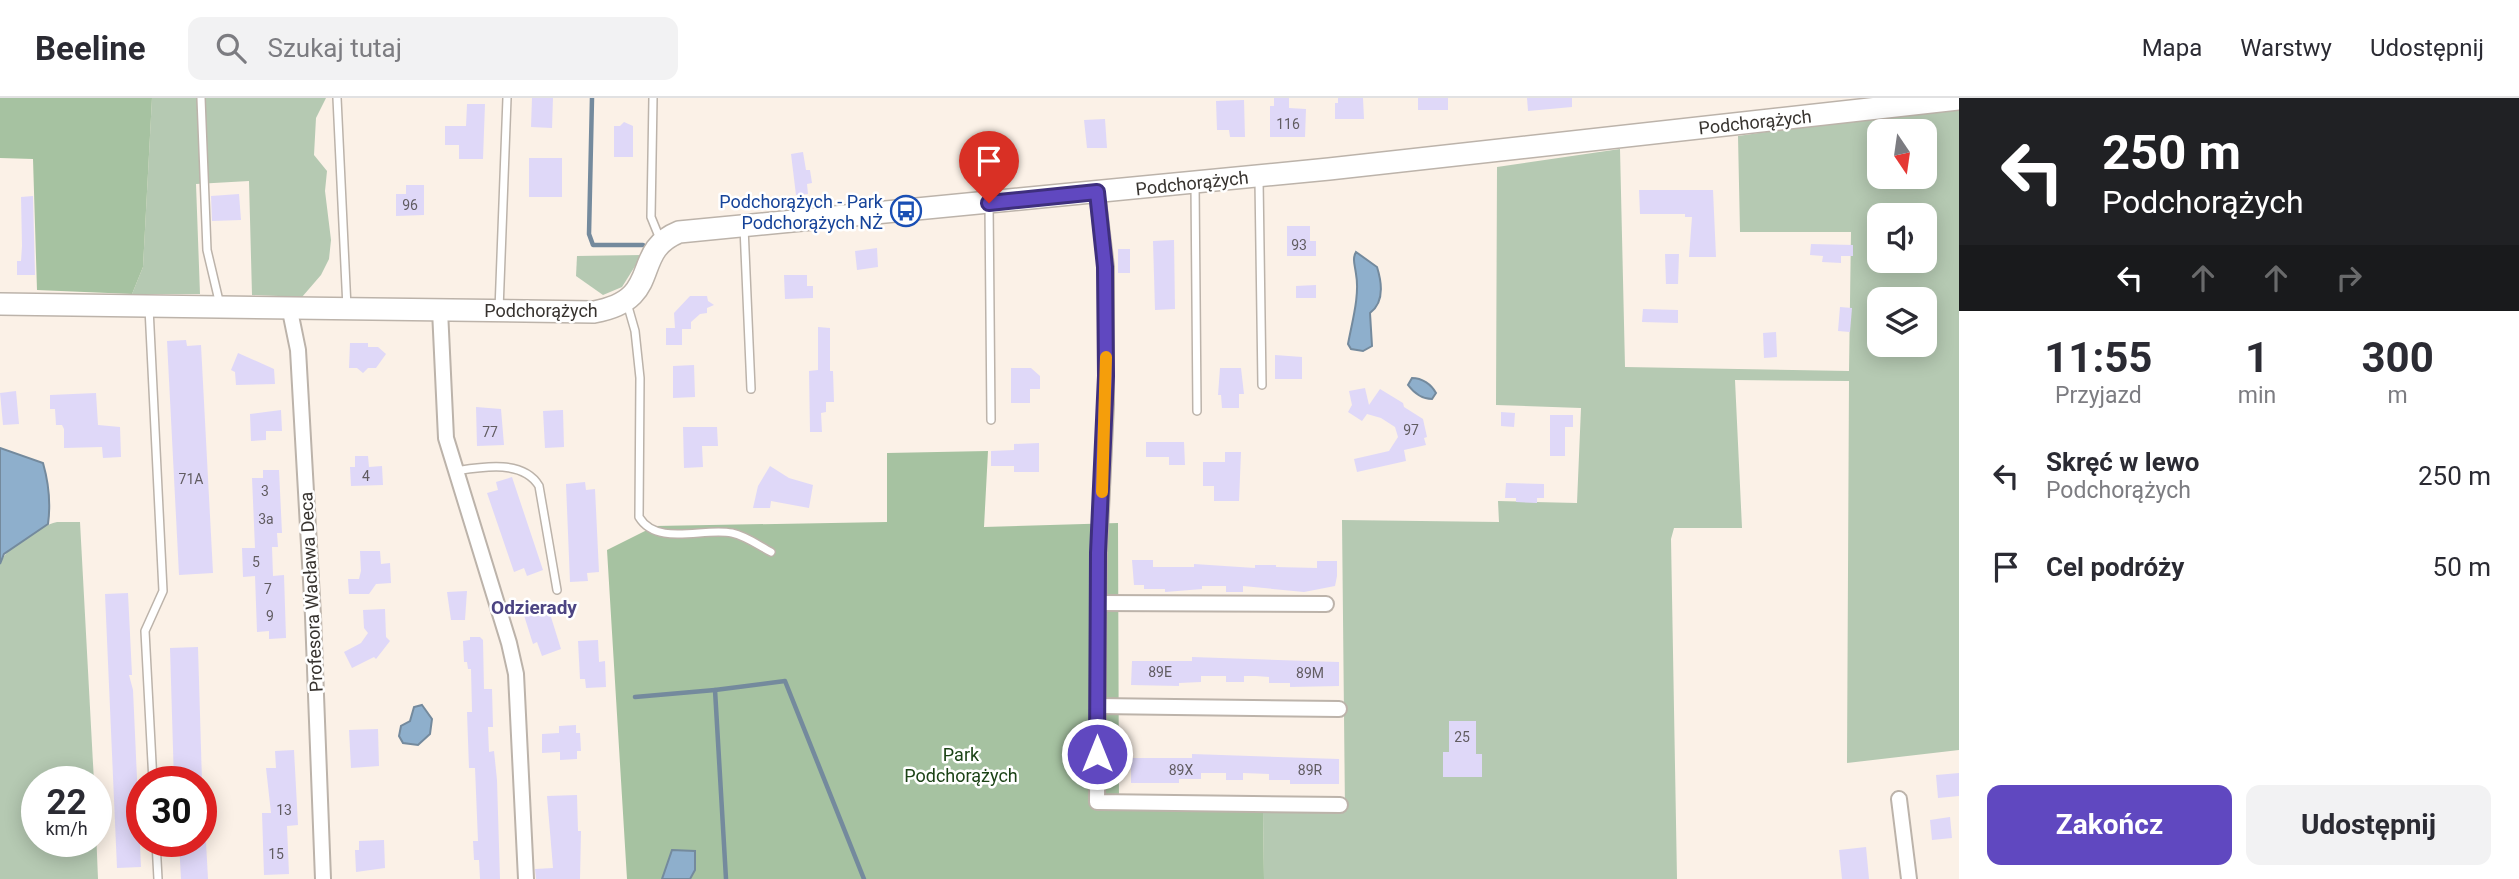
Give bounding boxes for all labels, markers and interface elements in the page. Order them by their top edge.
search box [188,17,678,80]
text: Beeline [35,29,146,68]
icon: search [212,29,250,67]
text: Szukaj tutaj [268,33,402,63]
text: Mapa [2142,34,2202,62]
text: Warstwy [2240,34,2332,62]
text: Udostępnij [2370,34,2484,62]
street label: Podchorążych [1697,106,1813,138]
house number: 116 [1276,116,1300,132]
north arrow [1867,119,1937,189]
map controls [1867,119,1937,357]
text: 250 m [2102,124,2241,181]
icon: left [1987,126,2078,217]
pin [959,131,1019,203]
icon: arrive [970,142,1008,180]
street label: Podchorążych [1134,167,1250,199]
text: Podchorążych [2102,183,2304,221]
place label: Podchorążych - Park Podchorążych NŻ [719,191,884,233]
bus stop icon: Podchorążych - Park Podchorążych NŻ [889,194,923,228]
house number: 96 [402,197,418,213]
button: sound [1867,203,1937,273]
house number: 93 [1291,237,1307,253]
icon: left [2111,259,2149,297]
icon: ahead [2184,259,2222,297]
icon: ahead [2257,259,2295,297]
icon: right [2330,259,2368,297]
button: layers [1867,287,1937,357]
street label: Podchorążych [484,300,598,321]
text: 11:55 [2044,333,2152,382]
text: 1 [2245,333,2269,382]
text: 300 [2361,333,2434,382]
text: Przyjazd [2055,382,2142,409]
text: min [2238,382,2276,409]
text: m [2388,382,2408,409]
house number: 97 [1403,422,1419,438]
house number: 77 [482,424,498,440]
text: Skręć w lewo [2046,447,2199,477]
icon: left [1987,457,2025,495]
text: 250 m [2418,461,2491,491]
house number: 4 [362,468,370,484]
house number: 71A [179,471,203,487]
text: Podchorążych [2046,477,2191,504]
house number: 3 [261,483,269,499]
street label: Profesora Wacława Deca [295,491,327,693]
house number: 3a [258,511,274,527]
icon: arrive [1987,548,2025,586]
text: Cel podróży [2046,552,2184,582]
text: 50 m [2433,552,2491,582]
house number: 5 [252,554,260,570]
house number: 7 [264,581,272,597]
district label: Odzierady [491,596,577,619]
house number: 9 [266,608,274,624]
house number: 89E [1148,664,1172,680]
house number: 89M [1296,665,1324,681]
position arrow [1060,717,1134,791]
house number: 25 [1454,729,1470,745]
park label: Park Podchorążych [904,744,1018,786]
house number: 89X [1169,762,1193,778]
house number: 89R [1298,762,1323,778]
speed limit sign: 30 [126,766,217,857]
text: 22 [46,782,87,823]
button: Zakończ [1987,785,2232,865]
button: Udostępnij [2246,785,2491,865]
house number: 13 [276,802,292,818]
text: km/h [45,818,88,839]
house number: 15 [268,846,284,862]

